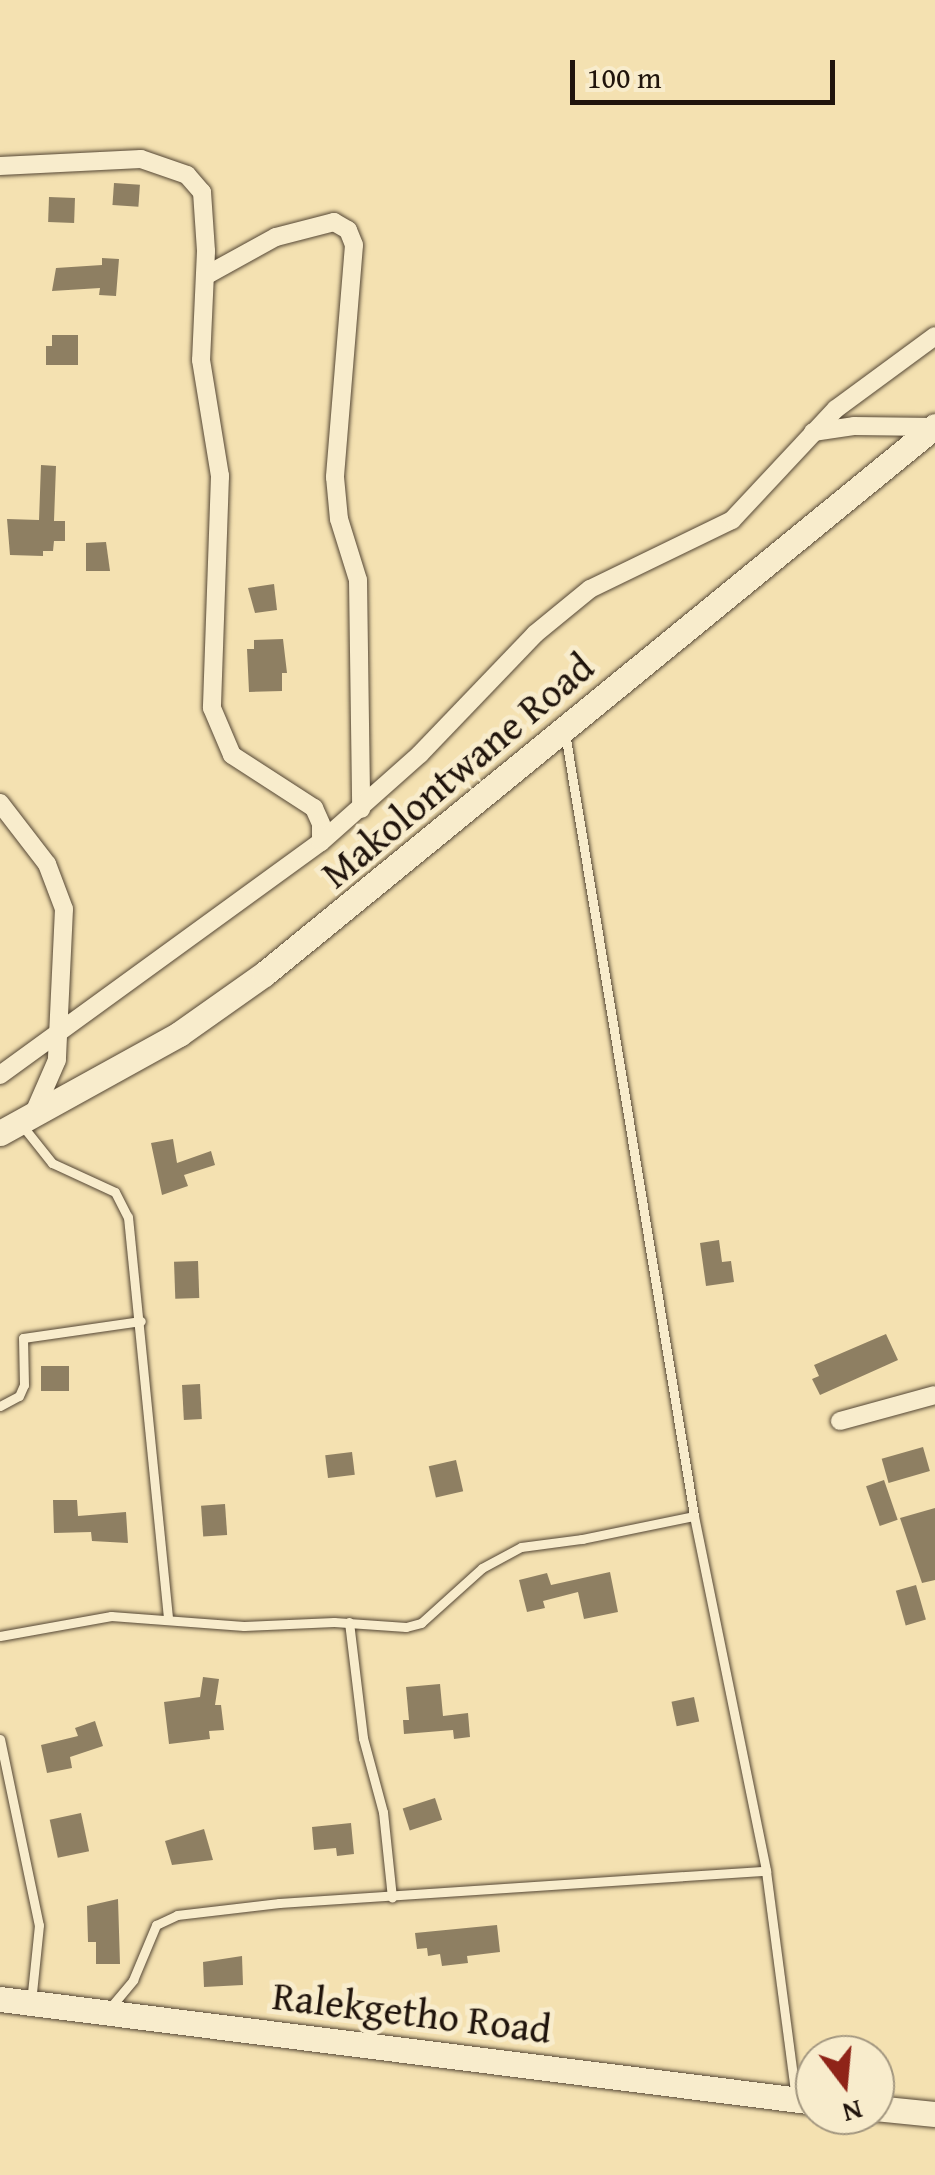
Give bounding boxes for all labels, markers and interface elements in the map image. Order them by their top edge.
scale bar [575,40,840,102]
text: 100 m [587,55,661,99]
street label: Makolontwane Road [311,642,603,898]
street label: Ralekgetho Road [270,1971,554,2053]
north arrow [795,2035,895,2135]
text: N [838,2090,868,2135]

